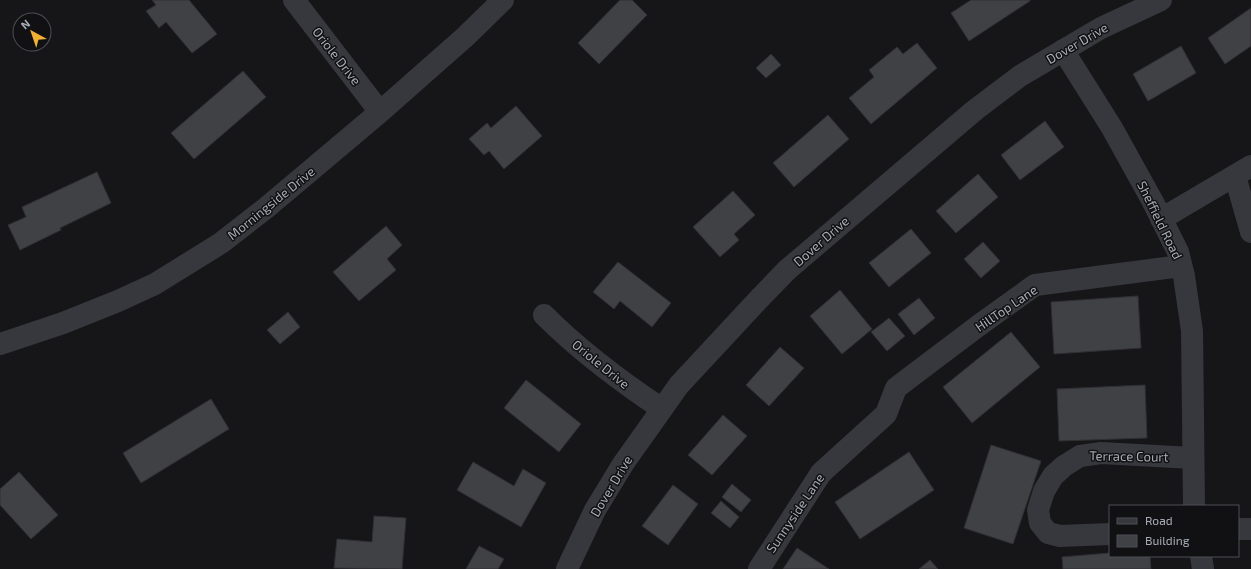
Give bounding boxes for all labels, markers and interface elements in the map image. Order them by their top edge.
north arrow [12,12,52,52]
text: N [18,16,33,31]
street label: Dover Drive [1043,19,1111,67]
street label: Oriole Drive [309,24,365,88]
street label: Morningside Drive [224,163,318,243]
street label: Sheffield Road [1134,178,1186,262]
street label: Dover Drive [790,213,852,269]
street label: HillTop Lane [972,281,1040,335]
street label: Oriole Drive [569,336,633,392]
street label: Terrace Court [1089,447,1169,465]
street label: Dover Drive [587,453,635,519]
street label: Sunnyside Lane [763,470,827,556]
legend [1109,505,1239,557]
text: Road [1145,513,1173,527]
text: Building [1145,533,1190,547]

